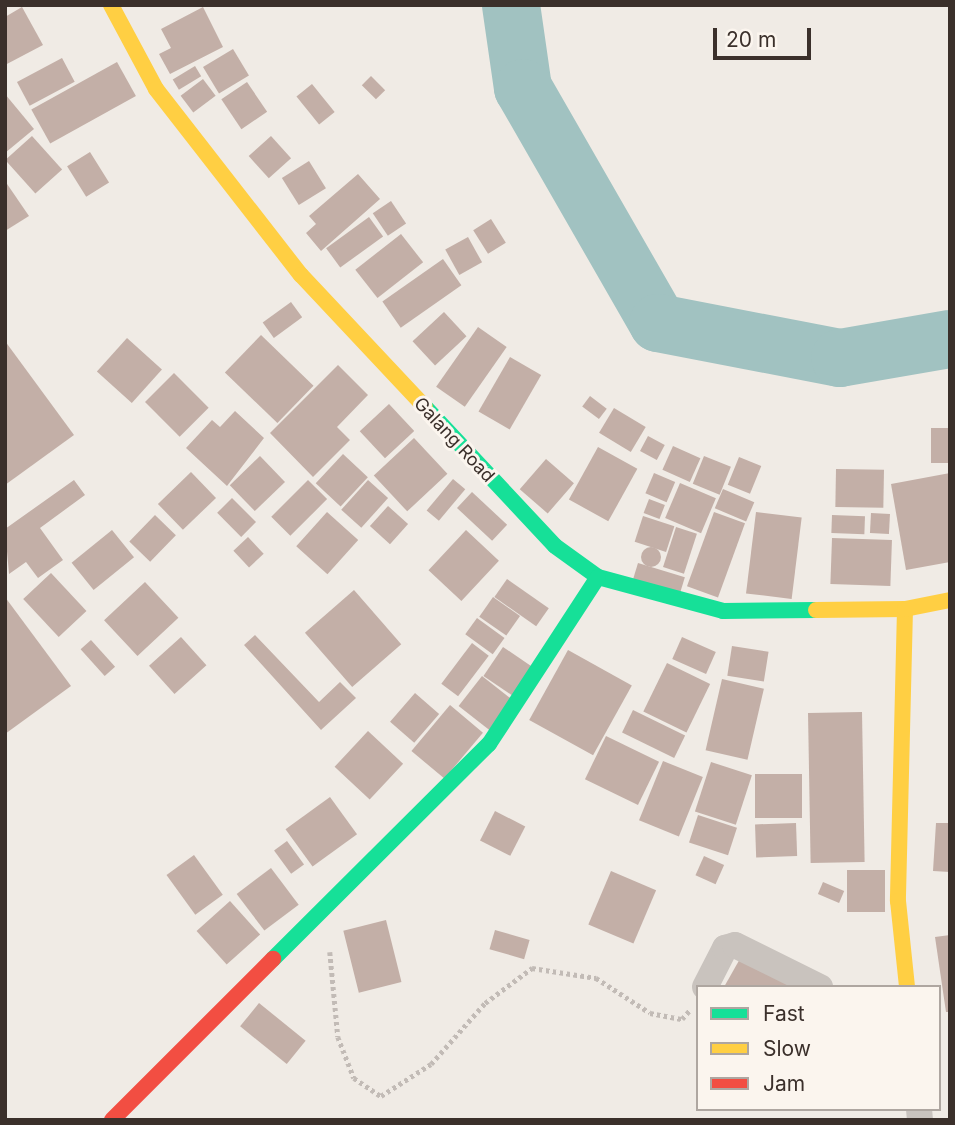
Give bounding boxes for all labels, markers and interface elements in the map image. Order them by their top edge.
scale bar [717,14,815,58]
text: 20 m [726,27,776,52]
street label: Galang Road [409,393,499,487]
legend [696,985,941,1111]
text: Fast [763,1001,805,1026]
text: Slow [763,1036,811,1061]
text: Jam [763,1071,805,1096]

